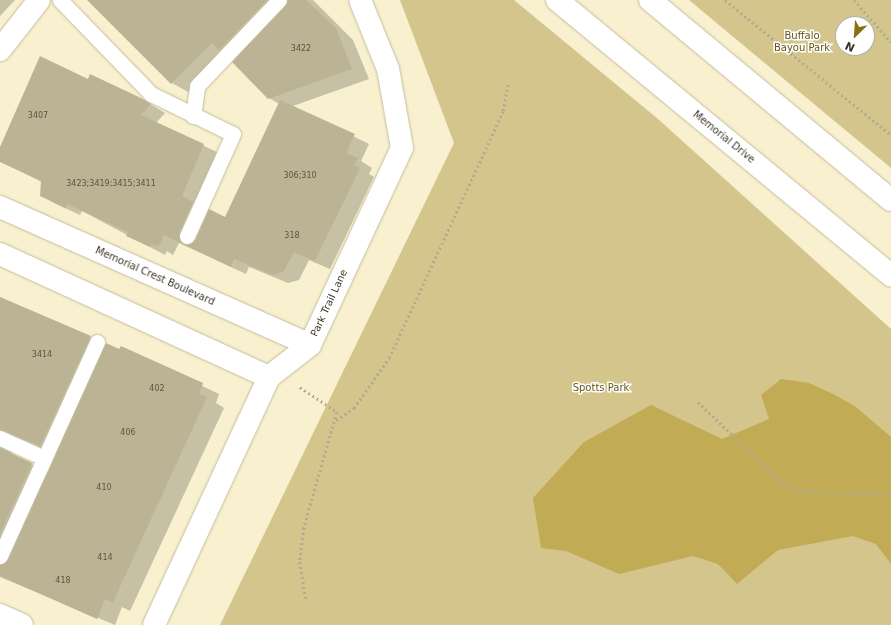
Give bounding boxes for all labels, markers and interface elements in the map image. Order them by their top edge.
north arrow [835,16,875,56]
park label: Buffalo Bayou Park [774,29,830,52]
text: N [843,39,857,54]
house number: 3422 [291,44,311,54]
street label: Memorial Drive [691,108,757,166]
house number: 3407 [28,111,48,121]
house number: 306;310 [283,171,317,181]
house number: 3423;3419;3415;3411 [66,179,156,189]
house number: 318 [284,231,300,241]
street label: Memorial Crest Boulevard [93,244,217,308]
street label: Park Trail Lane [308,268,350,338]
house number: 3414 [32,350,52,360]
park label: Spotts Park [573,382,629,394]
house number: 402 [149,384,165,394]
house number: 406 [120,428,136,438]
house number: 410 [96,483,112,493]
house number: 414 [97,553,113,563]
house number: 418 [55,576,71,586]

